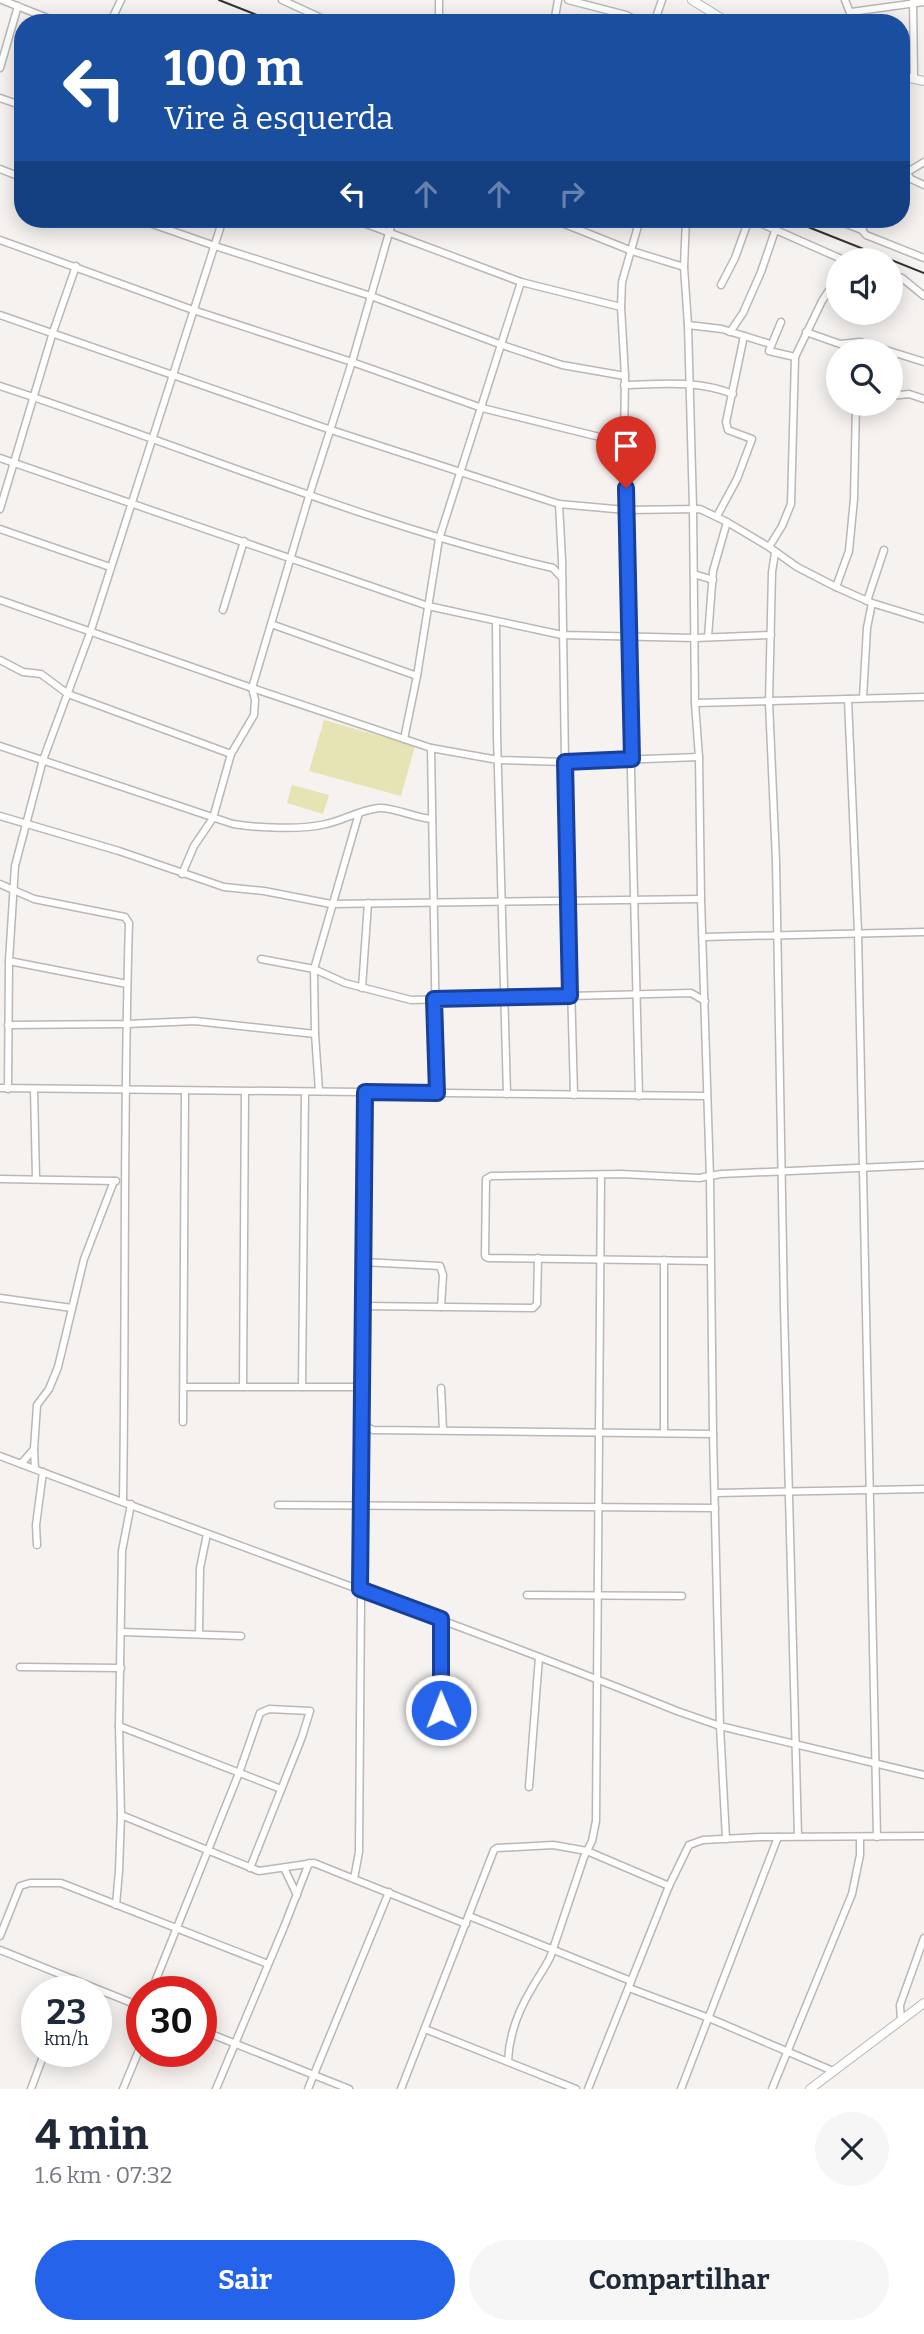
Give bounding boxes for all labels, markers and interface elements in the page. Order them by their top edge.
text: 100 m [164,39,303,98]
icon: left [49,42,140,133]
text: Vire à esquerda [164,99,394,137]
icon: left [334,175,372,213]
icon: ahead [407,175,445,213]
icon: ahead [480,175,518,213]
icon: right [553,175,591,213]
map controls [826,248,903,416]
button: sound [826,248,903,325]
button: search [826,339,903,416]
pin [596,416,656,488]
icon: arrive [607,427,645,465]
position arrow [404,1673,478,1747]
speed limit sign: 30 [126,1976,217,2067]
text: 23 [47,1991,86,2033]
text: km/h [44,2028,89,2050]
text: 4 min [35,2110,149,2160]
button: close [815,2112,889,2186]
text: 1.6 km · 07:32 [35,2161,172,2189]
button: Sair [35,2240,455,2320]
button: Compartilhar [469,2240,889,2320]

